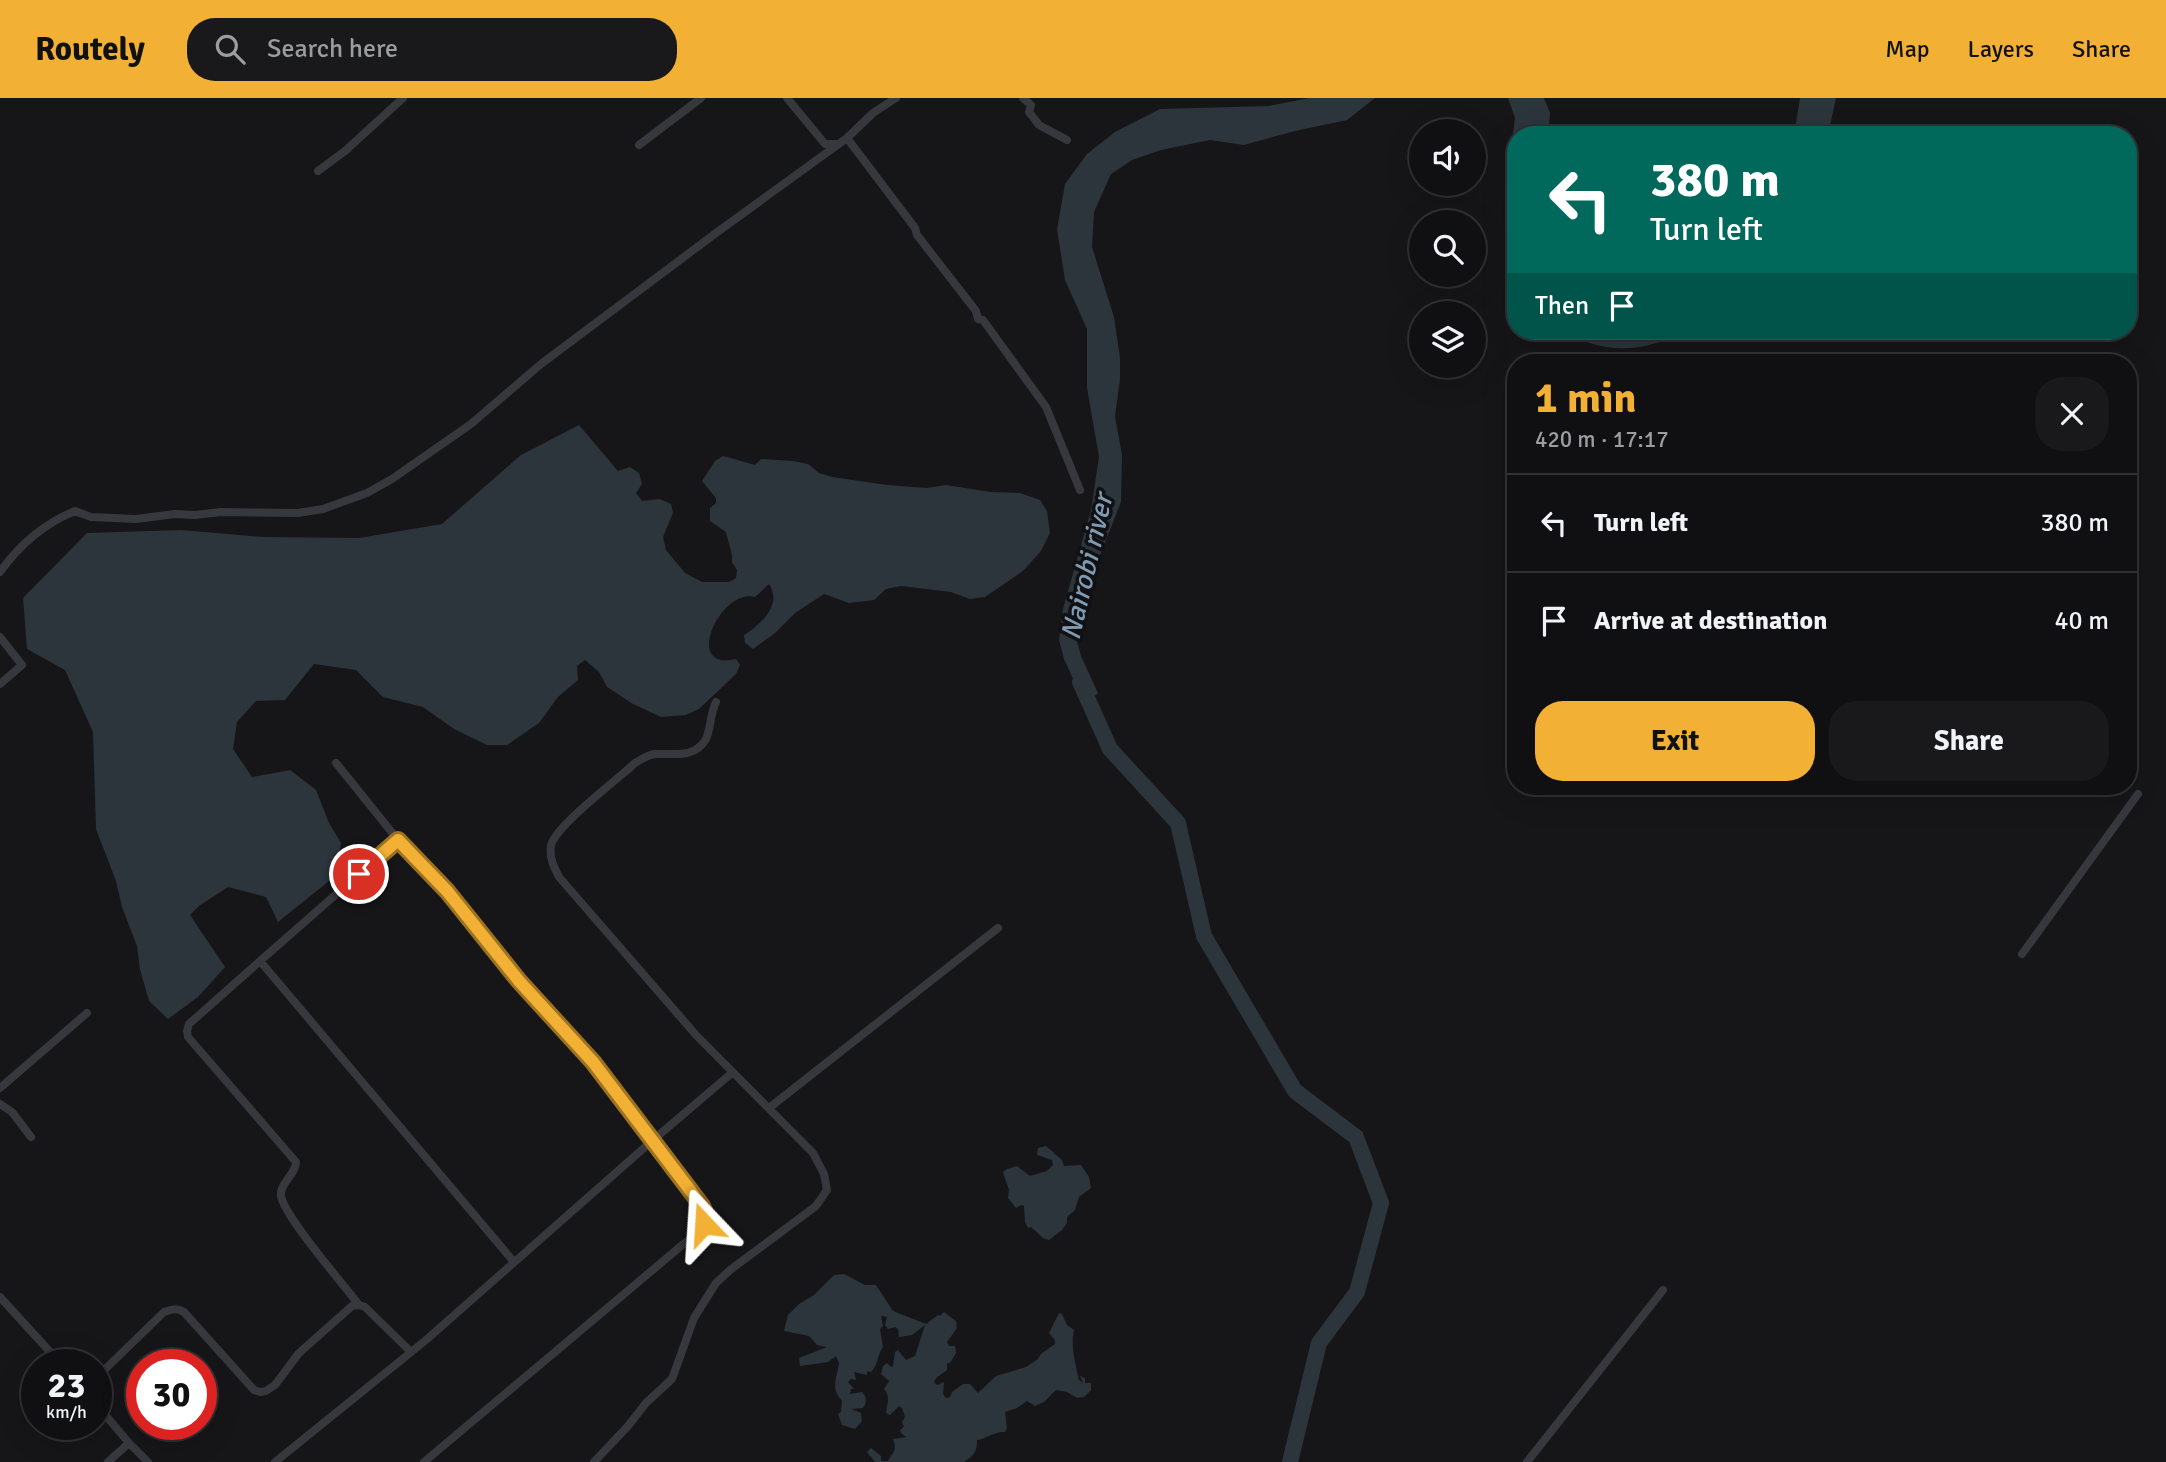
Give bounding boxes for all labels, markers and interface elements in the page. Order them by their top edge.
search box [187,18,677,81]
text: Routely [35,29,145,70]
icon: search [211,30,249,68]
text: Search here [267,33,398,65]
text: Map [1885,34,1930,64]
text: Layers [1968,34,2034,64]
text: Share [2072,34,2131,64]
map controls [1409,119,1486,378]
button: sound [1409,119,1486,196]
text: 380 m [1650,150,1780,210]
icon: left [1535,154,1626,245]
button: search [1409,210,1486,287]
text: Turn left [1650,210,1763,249]
icon: arrive [1603,287,1641,325]
text: Then [1535,290,1589,322]
button: layers [1409,301,1486,378]
text: 1 min [1535,373,1636,424]
button: close [2035,377,2109,451]
text: 420 m · 17:17 [1535,425,1669,454]
water label: Nairobi river [1054,487,1121,643]
icon: left [1535,504,1573,542]
text: Turn left [1594,507,1688,539]
text: 380 m [2040,507,2109,539]
icon: arrive [1535,602,1573,640]
text: Arrive at destination [1594,605,1827,637]
text: 40 m [2054,605,2109,637]
button: Exit [1535,701,1815,781]
button: Share [1829,701,2109,781]
pin [329,844,389,904]
icon: arrive [340,855,378,893]
position arrow [667,1187,741,1261]
speed limit sign: 30 [126,1349,217,1440]
text: 23 [48,1364,85,1407]
text: km/h [46,1401,87,1423]

